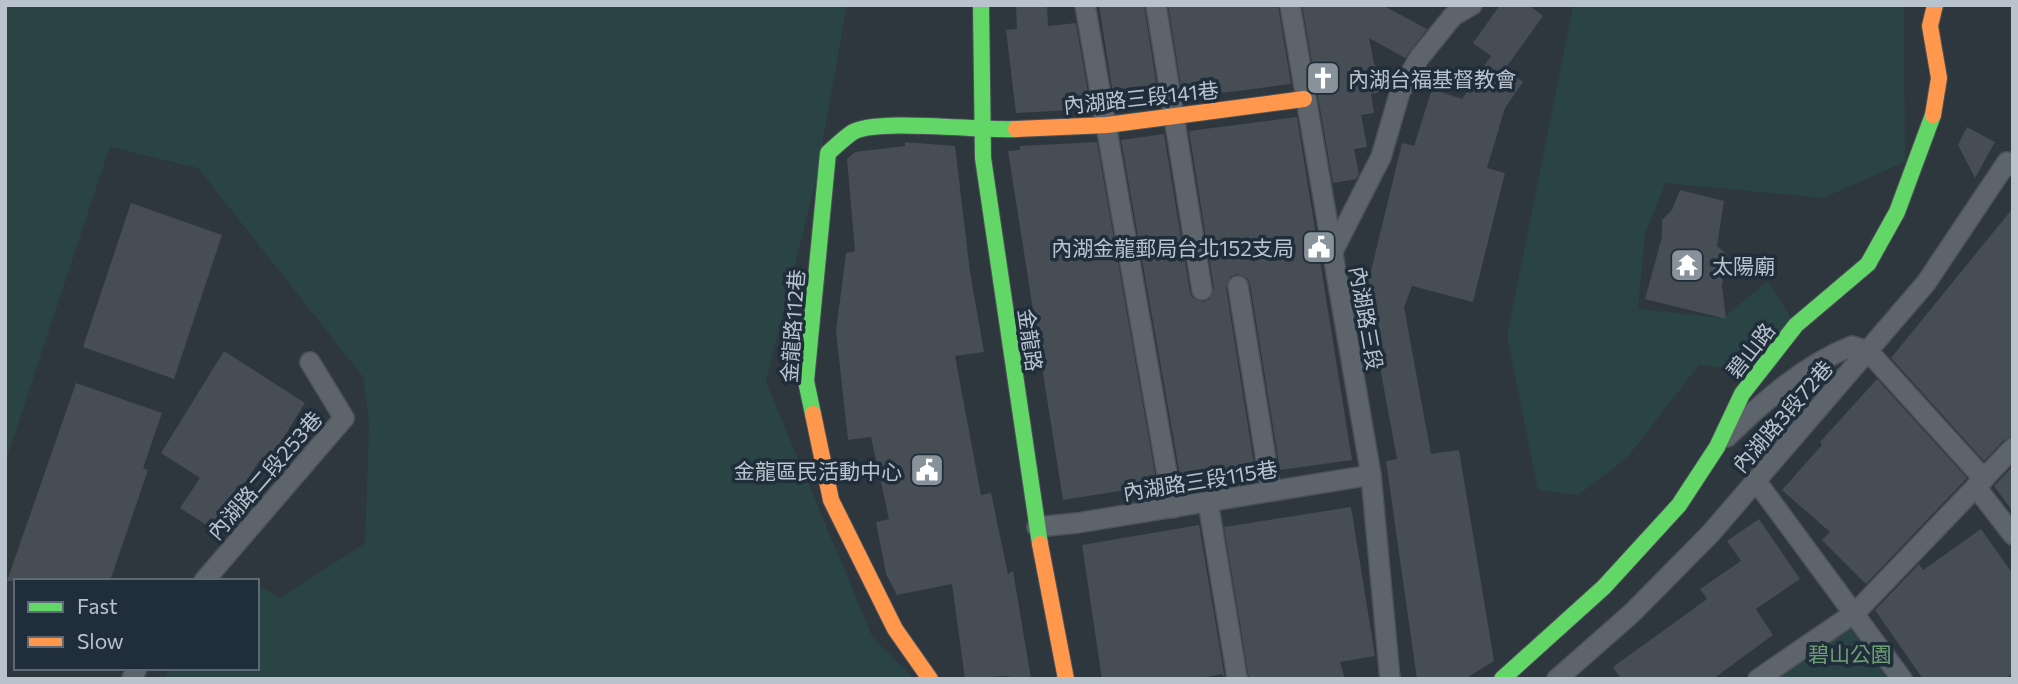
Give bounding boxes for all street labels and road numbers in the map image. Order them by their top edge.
street label: 內湖路三段141巷 [1062,76,1220,118]
street label: 內湖路三段 [1346,264,1388,372]
street label: 金龍路112巷 [776,268,808,384]
street label: 金龍路 [1014,307,1048,373]
street label: 碧山路 [1721,317,1779,383]
street label: 內湖路3段72巷 [1727,355,1837,477]
street label: 內湖路二段253巷 [202,406,326,544]
street label: 內湖路三段115巷 [1121,455,1279,505]

